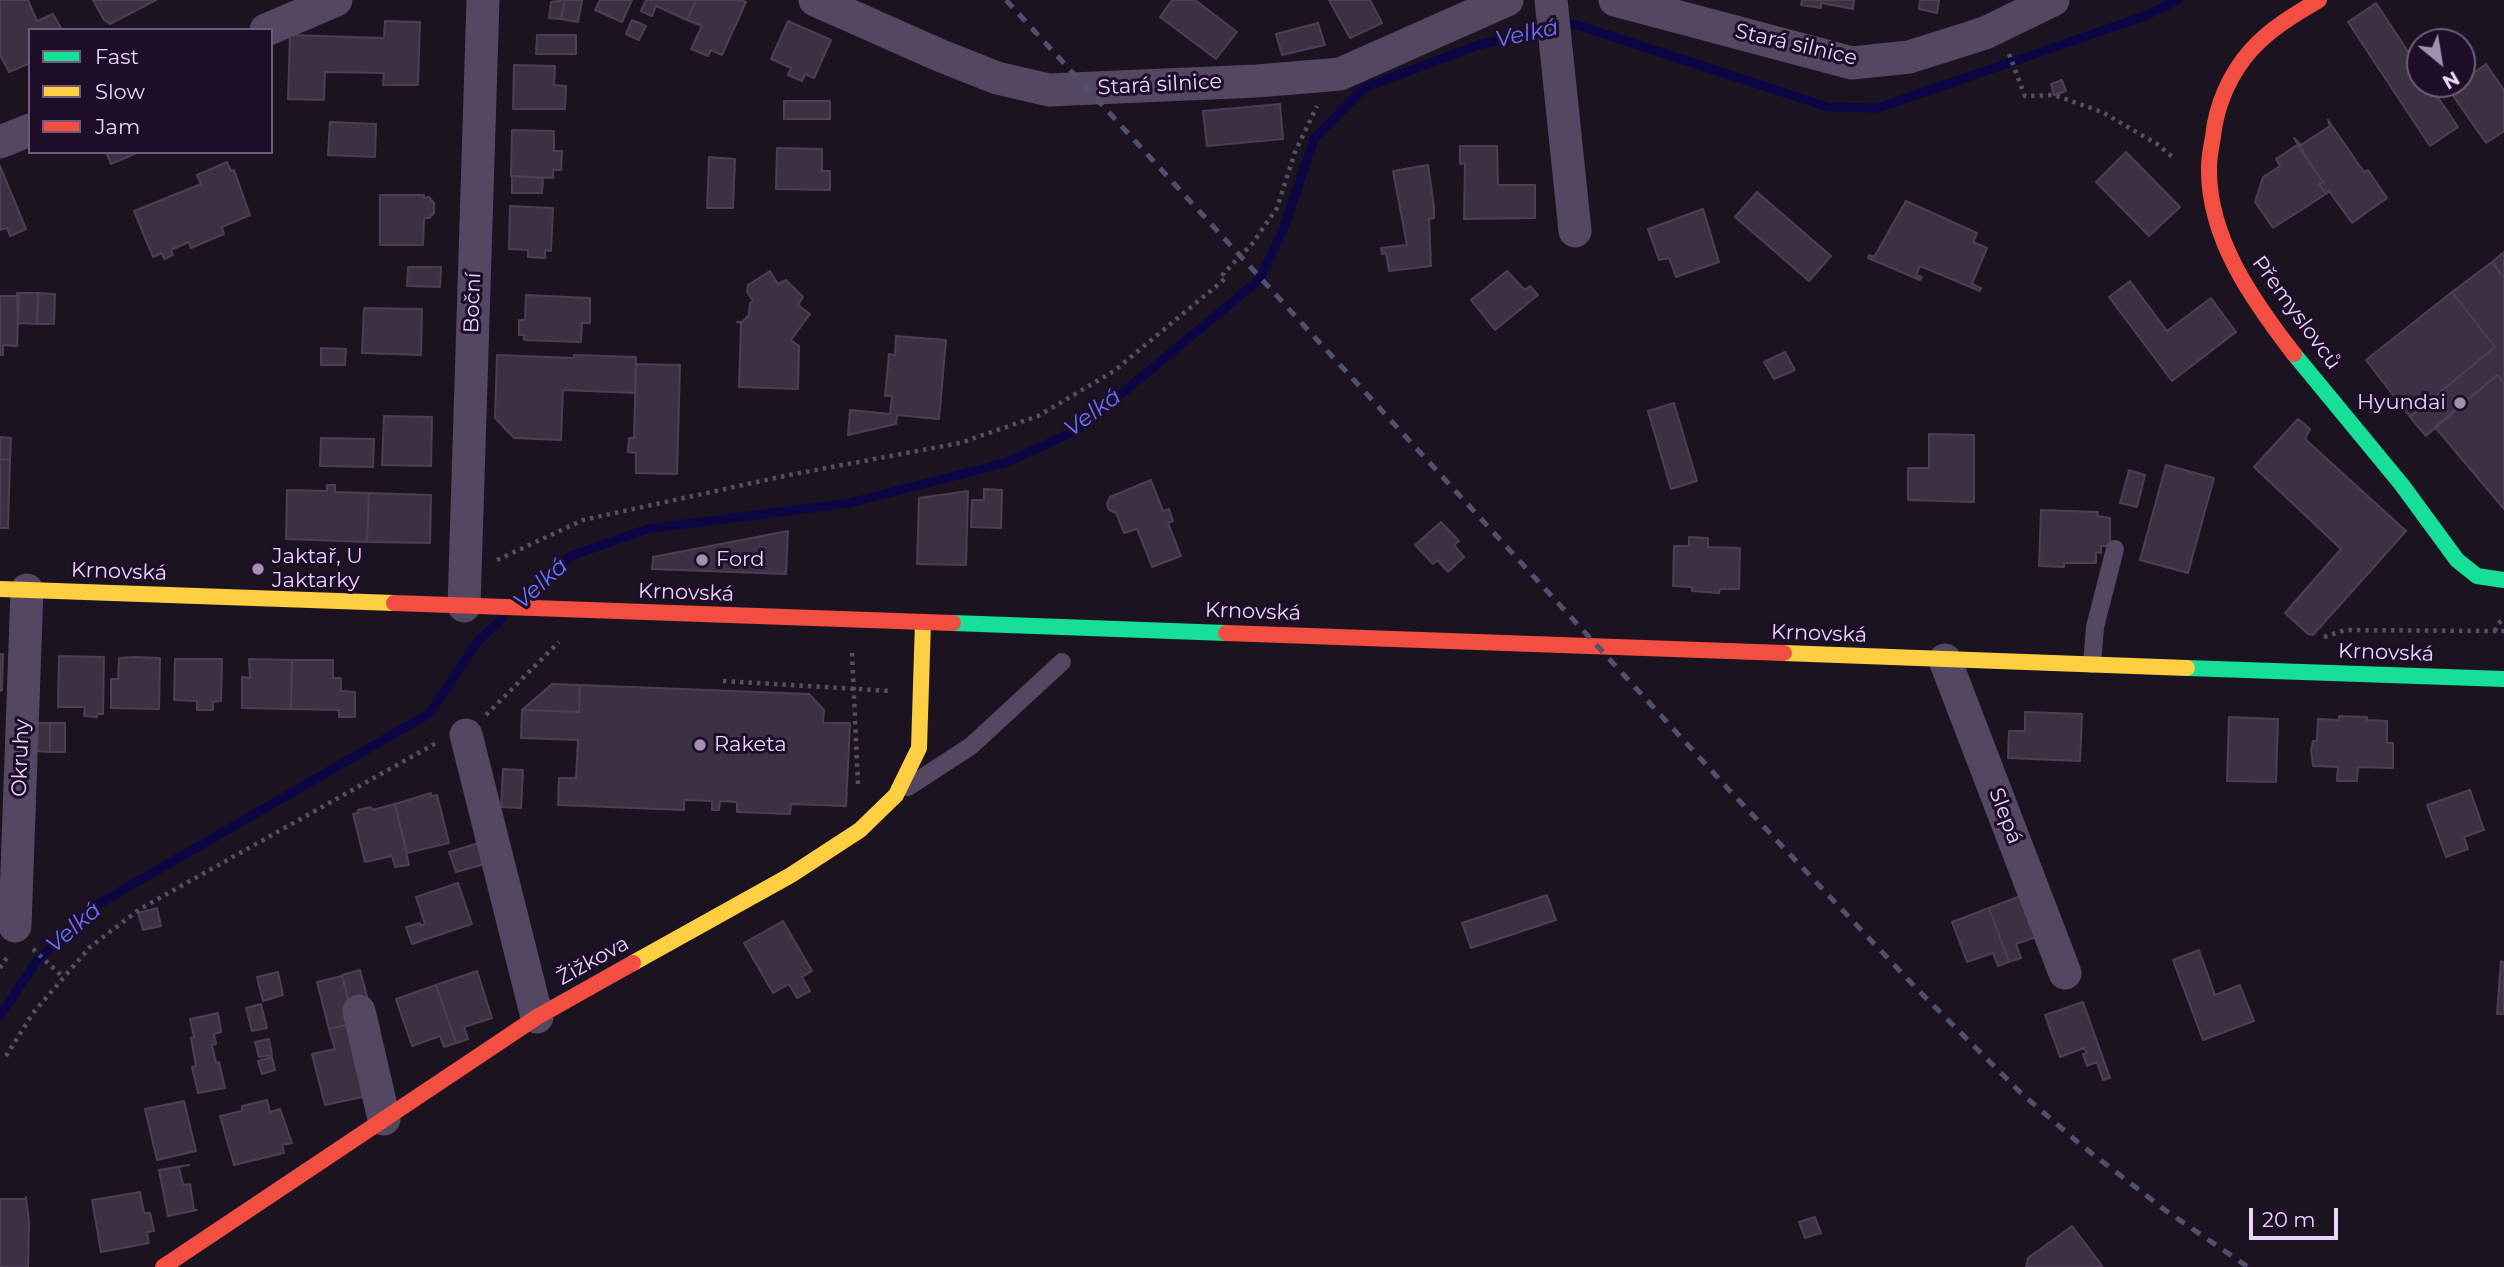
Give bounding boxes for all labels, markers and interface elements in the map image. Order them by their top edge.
water label: Velká [1493,14,1561,54]
street label: Stará silnice [1732,19,1860,71]
legend [28,28,273,154]
north arrow [2406,28,2476,98]
text: Fast [95,44,139,69]
text: N [2438,66,2463,94]
street label: Stará silnice [1097,69,1223,101]
text: Slow [95,79,145,104]
text: Jam [95,114,140,139]
street label: Přemyslovců [2246,251,2346,375]
street label: Boční [459,272,487,334]
water label: Velká [1059,383,1127,443]
place label: Hyundai [2357,390,2446,416]
marker: Hyundai [2452,395,2468,411]
place label: Jaktař, U Jaktarky [272,544,363,594]
place label: Ford [716,547,764,573]
water label: Velká [508,552,574,616]
marker: Ford [694,552,710,568]
street label: Krnovská [70,558,168,586]
marker: Jaktař, U Jaktarky [250,561,266,577]
street label: Krnovská [637,579,735,607]
street label: Krnovská [1204,598,1302,626]
street label: Krnovská [1770,620,1868,648]
street label: Krnovská [2337,639,2435,667]
street label: Okruhy [7,719,35,797]
place label: Raketa [714,732,787,758]
marker: Raketa [692,737,708,753]
street label: Slepá [1983,785,2027,847]
water label: Velká [41,897,107,959]
street label: Žižkova [553,931,633,991]
scale bar [2252,1194,2341,1238]
text: 20 m [2262,1207,2316,1232]

